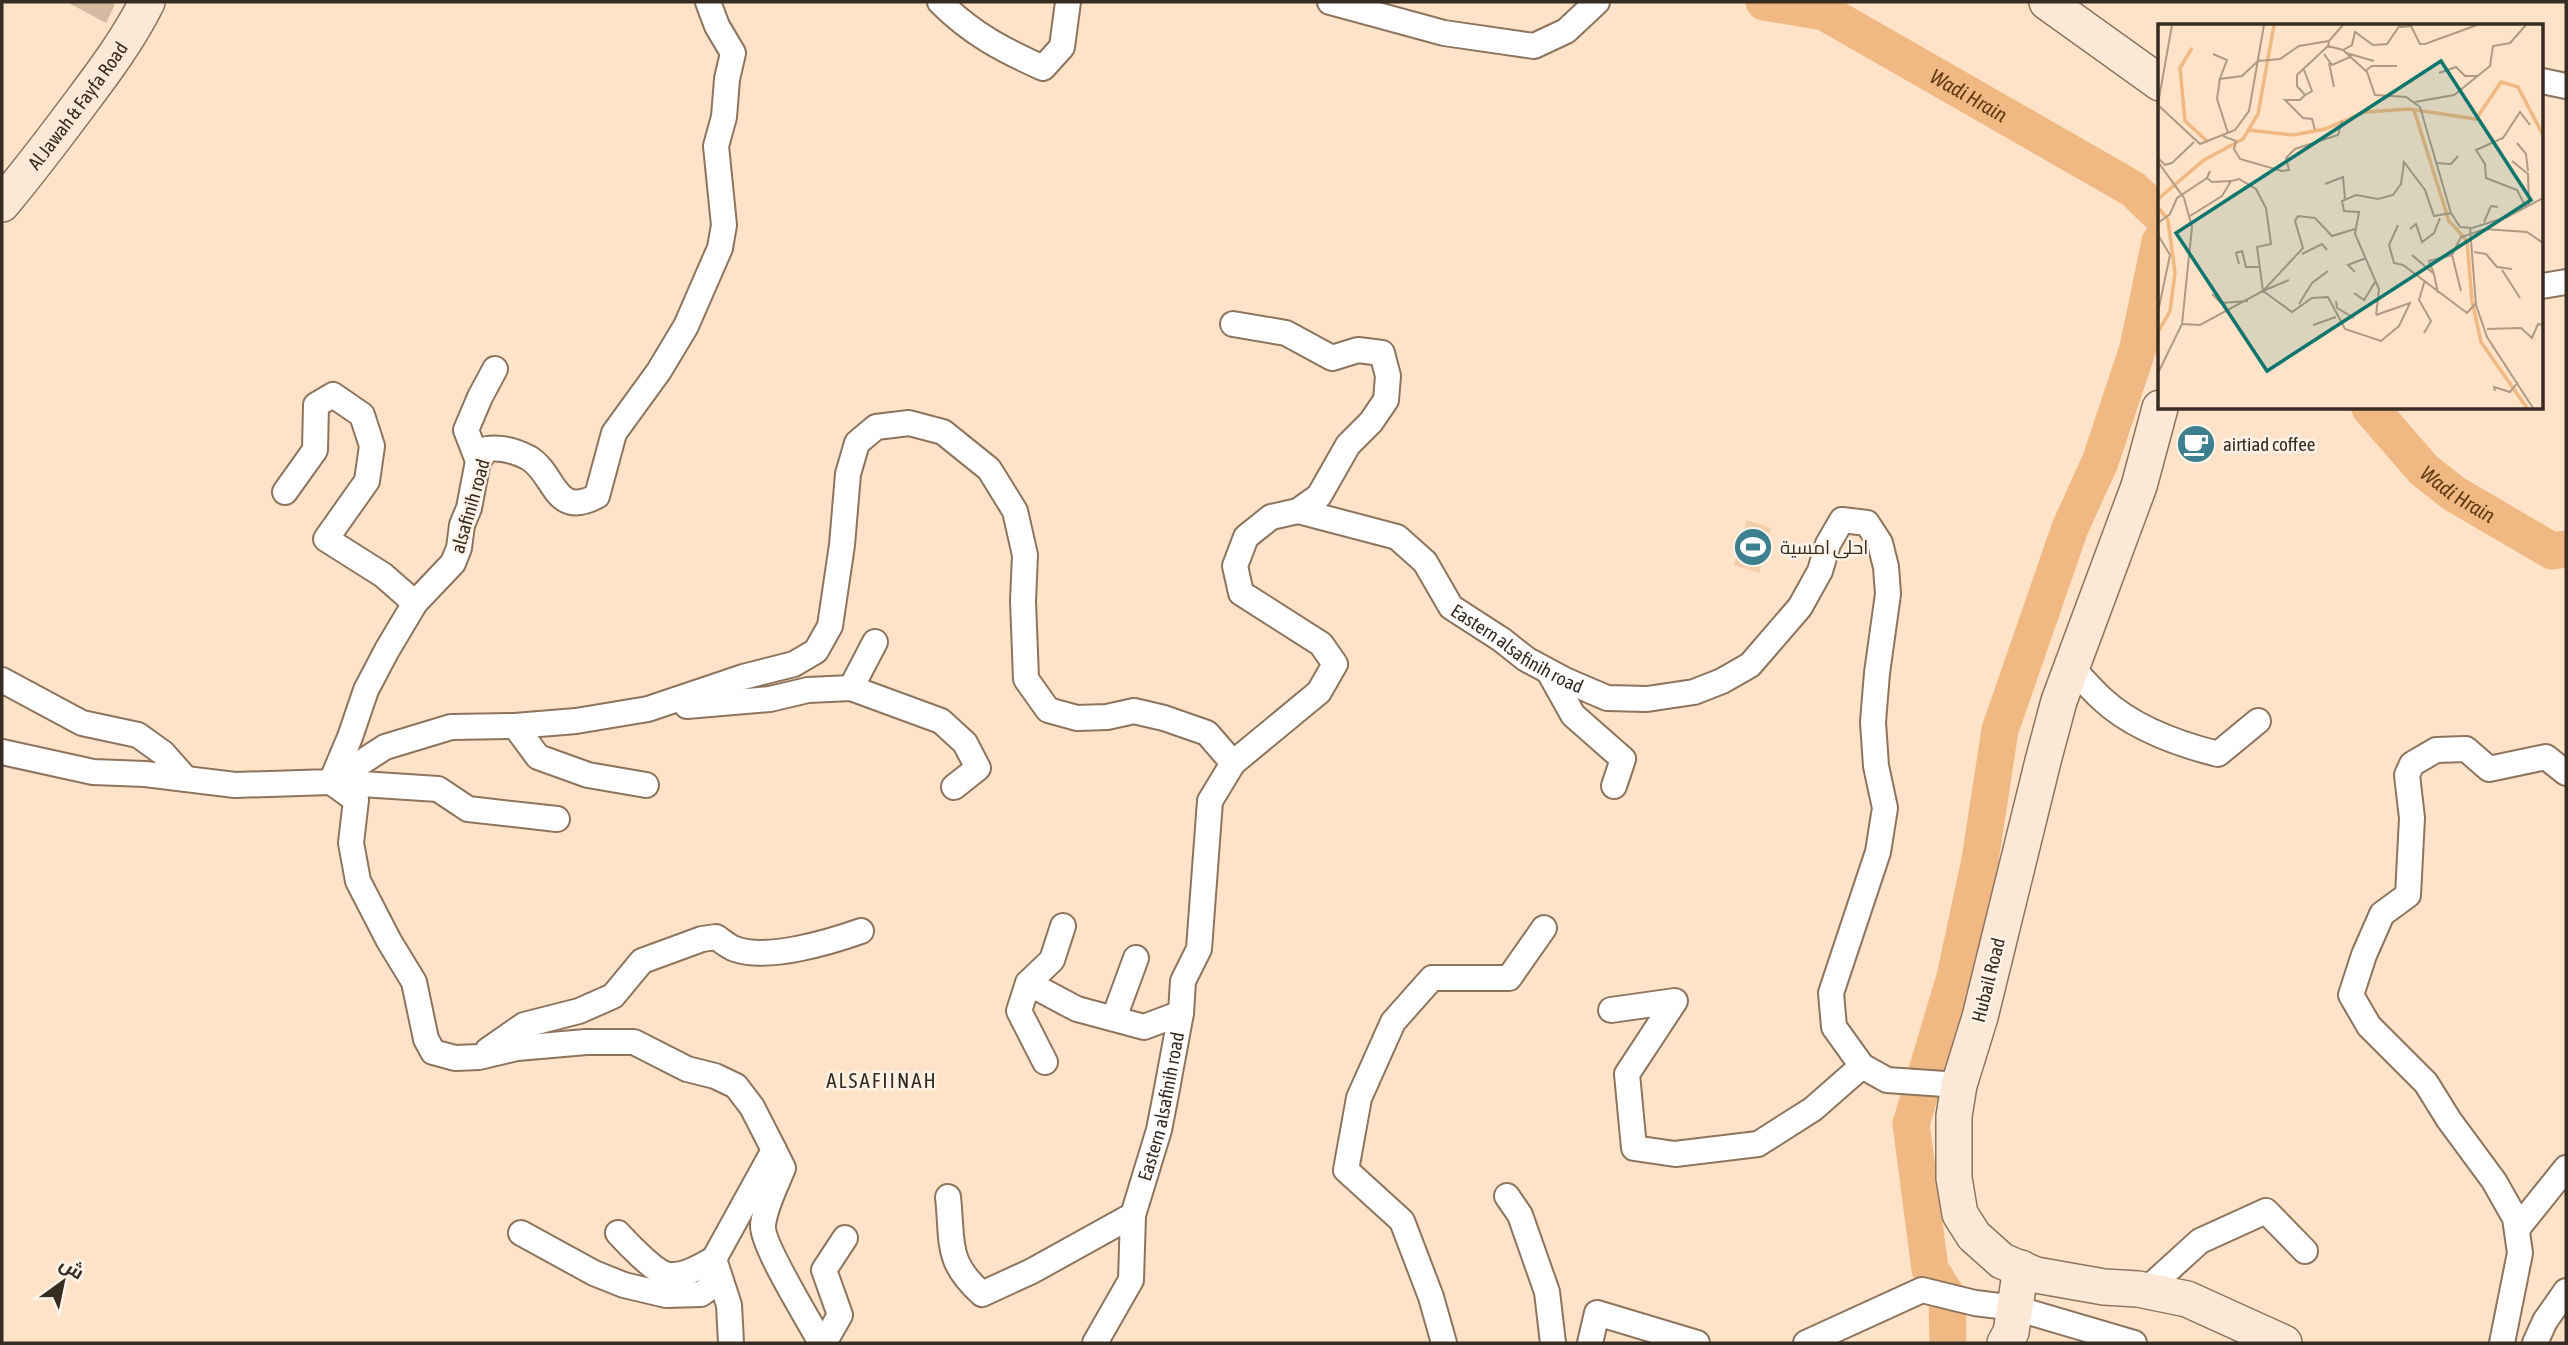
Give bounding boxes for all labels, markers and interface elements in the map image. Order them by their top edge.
inset map [2158,24,2544,410]
street label: Al Jawah & Fayfa Road [23,38,132,174]
water label: Wadi Hrain [1926,64,2012,127]
cafe icon: airtiad coffee [2175,423,2217,465]
place label: airtiad coffee [2223,433,2315,455]
street label: alsafinih road [446,456,494,556]
water label: Wadi Hrain [2416,460,2500,527]
sports icon: احلى امسية [1732,526,1774,568]
place label: احلى امسية [1780,536,1868,559]
street label: Eastern alsafinih road [1447,599,1587,698]
street label: Hubail Road [1967,935,2009,1025]
street label: Eastern alsafinih road [1133,1030,1188,1183]
district label: ALSAFIINAH [826,1068,938,1092]
north arrow [28,1247,98,1317]
text: ش [55,1252,88,1284]

